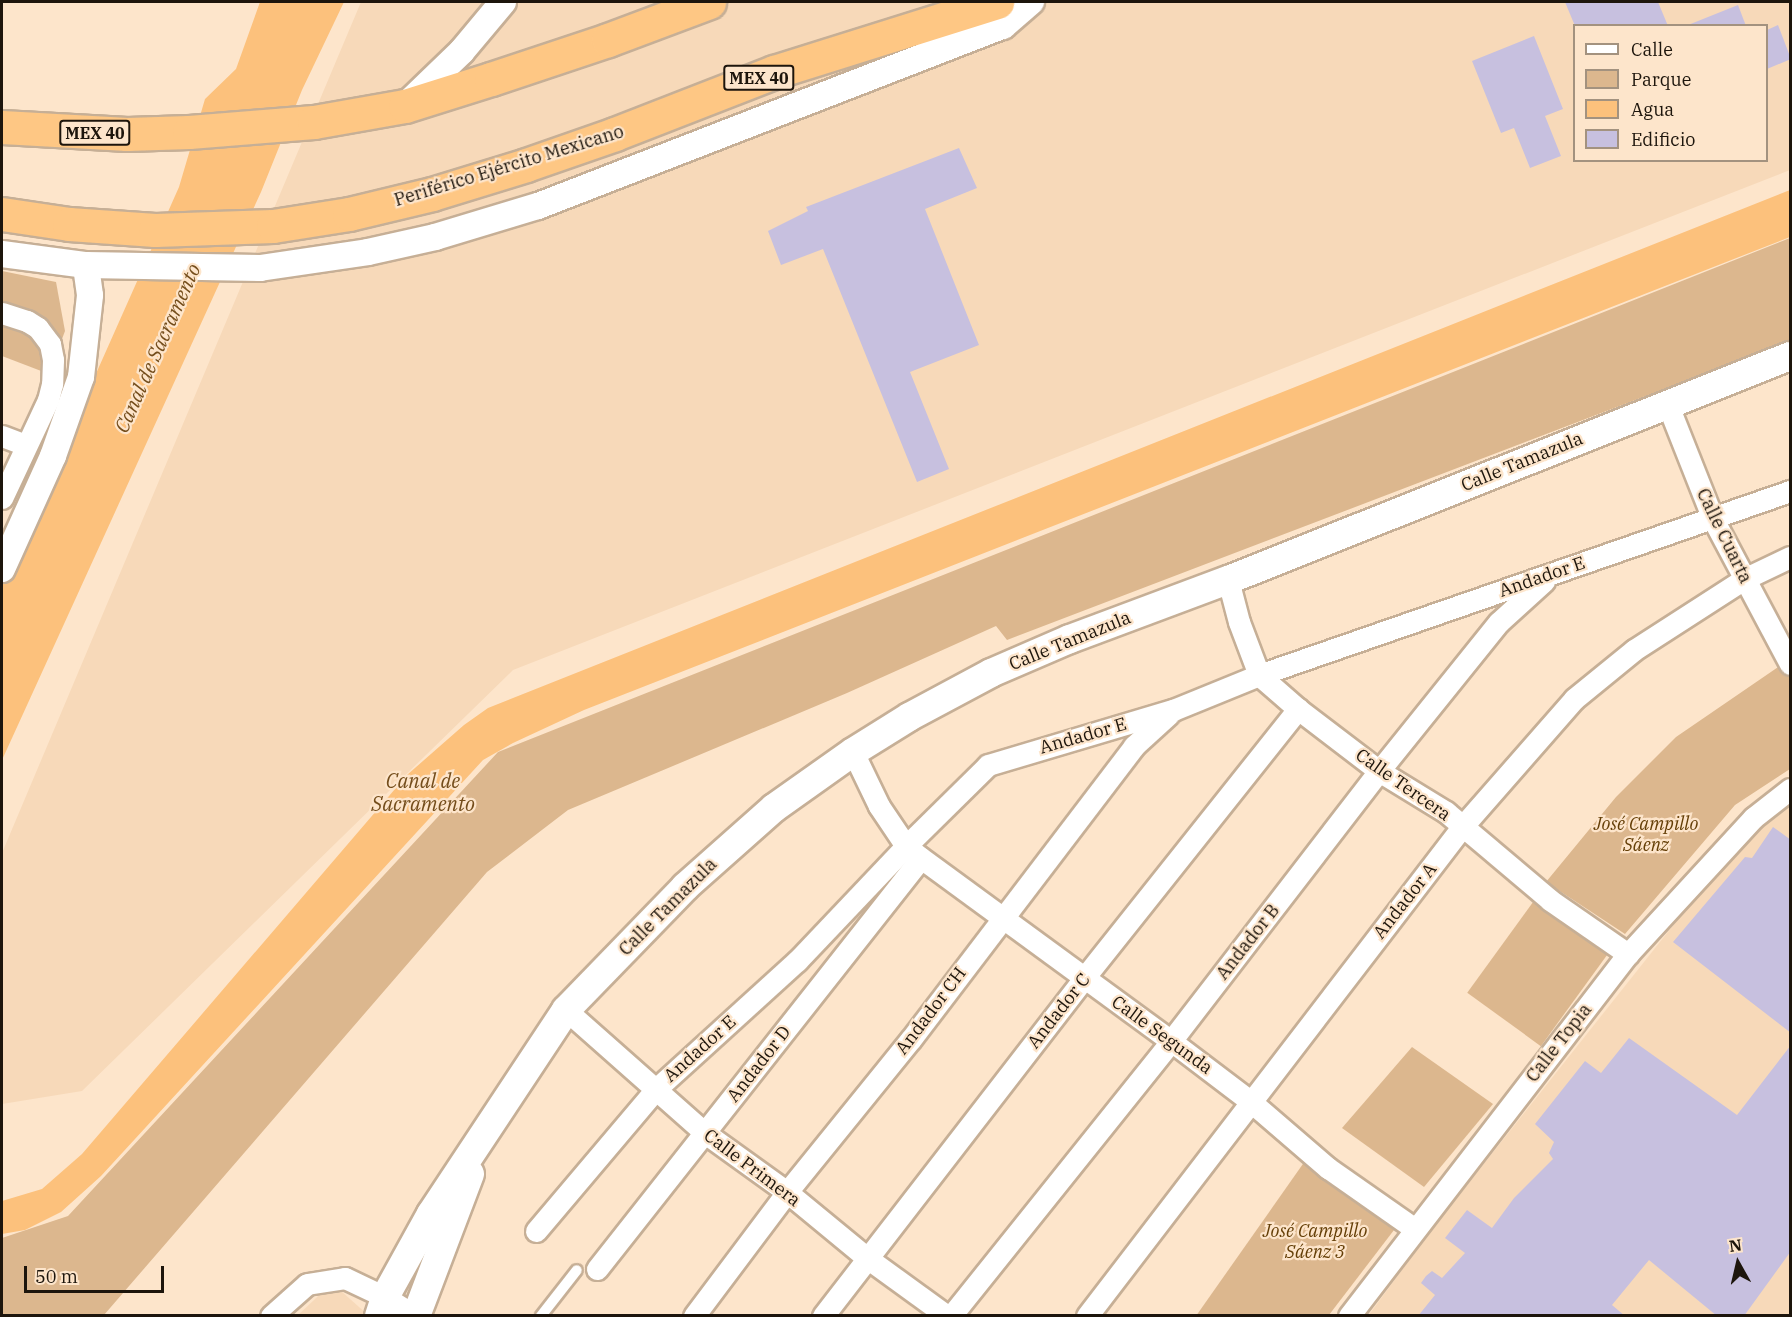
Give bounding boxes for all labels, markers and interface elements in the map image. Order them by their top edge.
legend [1573,24,1768,162]
text: Calle [1631,38,1673,61]
road number: MEX 40 [723,65,795,91]
text: Parque [1631,68,1691,91]
text: Agua [1631,98,1674,121]
road number: MEX 40 [59,120,131,146]
street label: Periférico Ejército Mexicano [392,121,626,211]
text: Edificio [1631,128,1695,151]
water label: Canal de Sacramento [109,260,205,436]
street label: Calle Tamazula [1458,428,1586,496]
street label: Calle Cuarta [1692,485,1756,587]
street label: Andador E [1496,552,1588,602]
street label: Calle Tamazula [1006,607,1134,675]
street label: Andador E [1037,713,1129,759]
street label: Calle Tercera [1351,744,1455,826]
water label: Canal de Sacramento [371,768,475,815]
park label: José Campillo Sáenz [1594,814,1698,856]
street label: Calle Tamazula [615,854,721,960]
street label: Andador A [1369,859,1441,943]
street label: Andador B [1212,900,1284,984]
street label: Andador CH [891,963,971,1059]
street label: Andador C [1023,969,1095,1053]
street label: Calle Segunda [1107,991,1217,1079]
street label: Calle Topia [1522,999,1596,1087]
street label: Andador E [660,1011,740,1087]
street label: Andador D [723,1022,795,1106]
street label: Calle Primera [699,1125,805,1211]
park label: José Campillo Sáenz 3 [1263,1221,1367,1264]
north arrow [1708,1233,1768,1293]
text: N [1728,1234,1743,1256]
scale bar [27,1254,166,1292]
text: 50 m [35,1265,78,1288]

